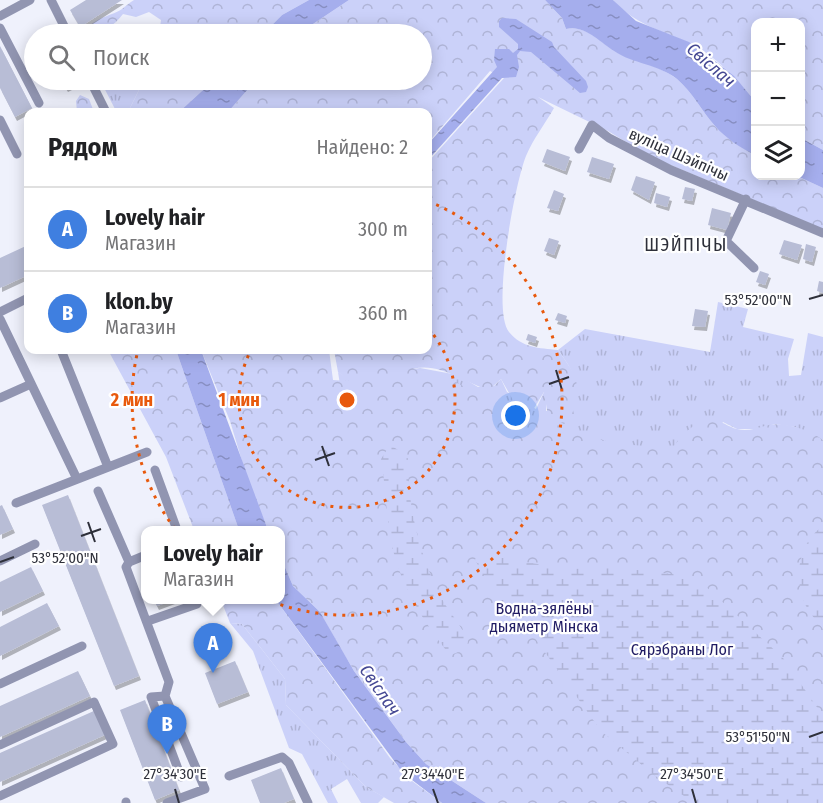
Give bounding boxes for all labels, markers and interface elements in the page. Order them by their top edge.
map controls [751,18,805,180]
button: + [751,18,805,72]
search box [24,24,432,90]
water label: Свіслач [682,38,740,92]
icon: search [45,41,78,74]
text: Поиск [93,44,149,71]
button: − [751,72,805,126]
street label: вуліца Шэйпічы [626,124,732,185]
button: layers [751,126,805,180]
text: Рядом [48,132,117,163]
text: Найдено: 2 [316,135,408,159]
text: Lovely hair [105,204,205,231]
text: A [62,217,73,241]
text: 300 m [358,217,408,241]
text: Магазин [105,231,176,255]
district label: ШЭЙПІЧЫ [644,234,728,256]
text: klon.by [105,288,173,315]
text: 53°52'00"N [724,291,792,309]
text: B [62,301,73,325]
text: 360 m [359,301,408,325]
text: Магазин [105,315,176,339]
text: 2 мин [110,389,153,411]
text: 1 мин [218,389,260,411]
centre of rings [337,390,357,410]
your location [501,401,530,430]
popup [141,526,285,604]
text: Lovely hair [163,540,263,567]
text: 53°52'00"N [31,549,99,567]
text: Магазин [163,567,234,591]
park label: Водна-зялёны дыяметр Мінска [490,599,598,636]
pin: A [194,624,232,673]
park label: Сярэбраны Лог [631,640,734,659]
water label: Свіслач [355,660,405,720]
pin: B [148,704,186,754]
text: 53°51'50"N [726,728,790,746]
text: 27°34'30"E [143,765,207,783]
text: 27°34'40"E [401,765,465,783]
text: 27°34'50"E [660,765,724,783]

